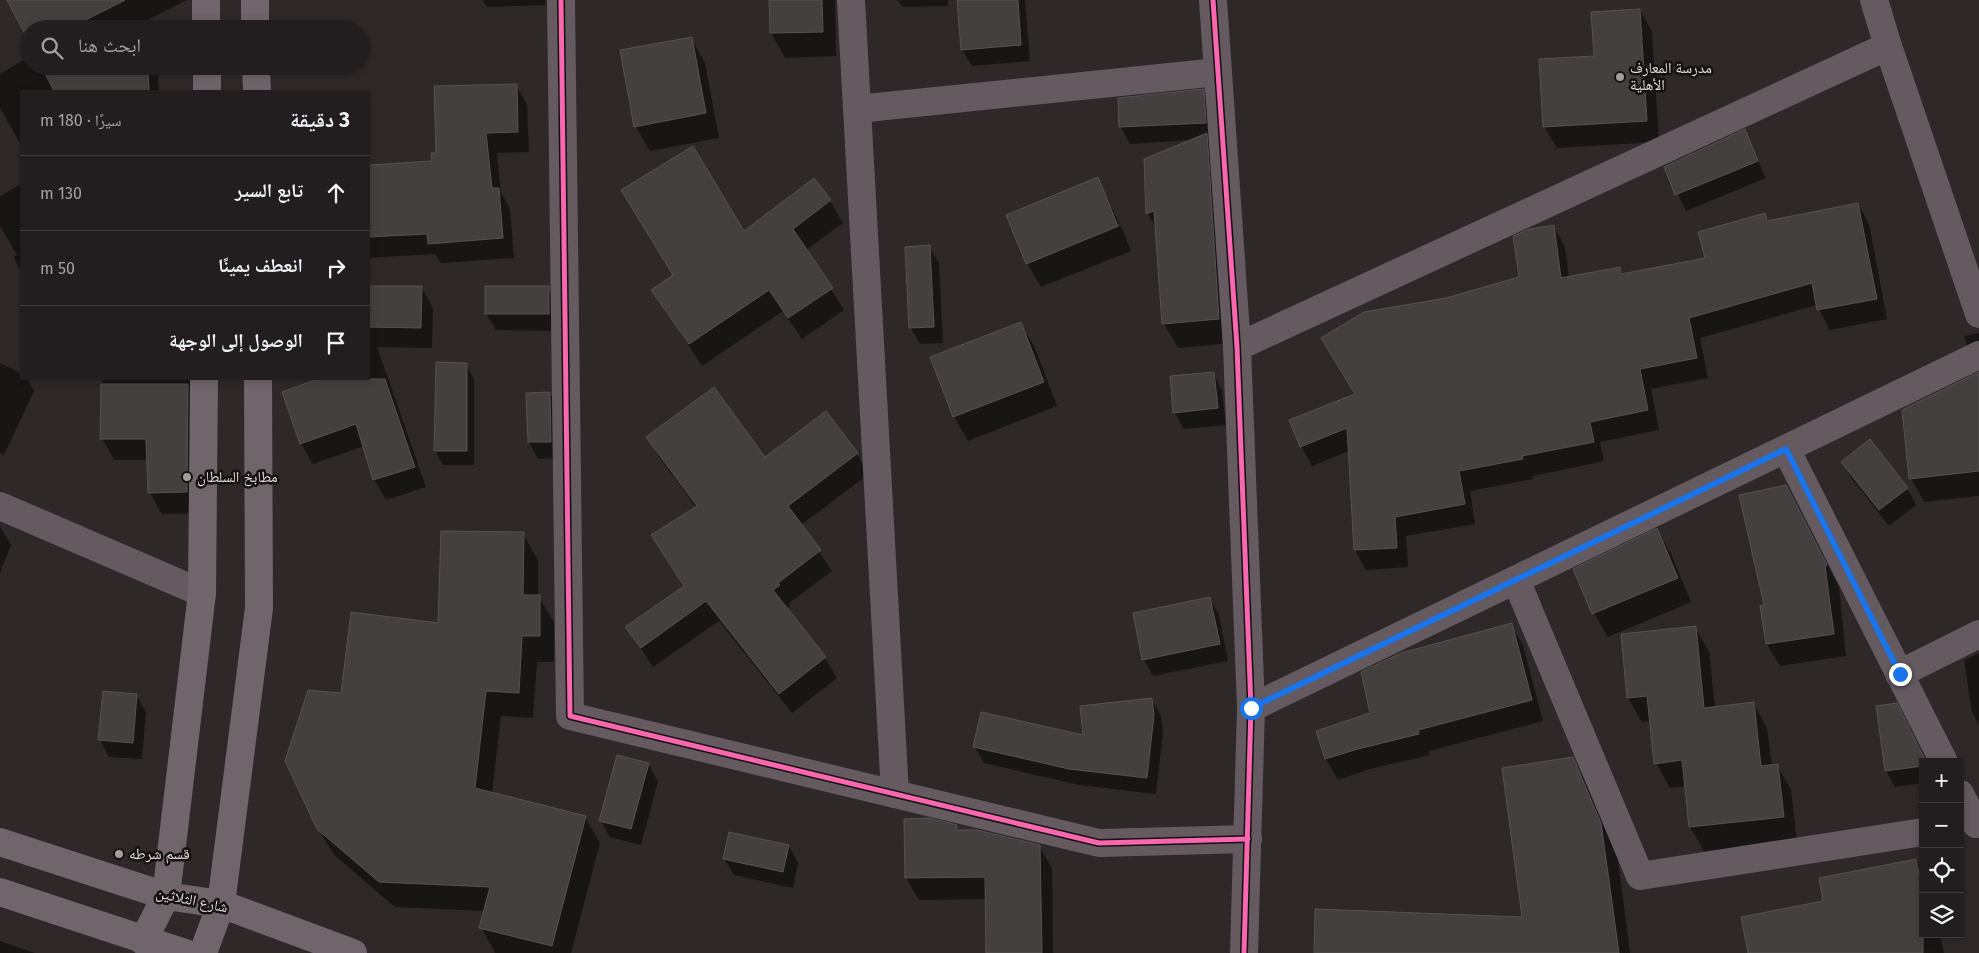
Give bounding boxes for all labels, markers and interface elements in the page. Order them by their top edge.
search box [20,20,370,75]
icon: search [38,34,66,62]
text: ابحث هنا [78,34,141,57]
place label: مدرسة المعارف الأهلية [1630,59,1712,94]
marker: مدرسة المعارف الأهلية [1614,71,1626,83]
text: 3 دقيقة [290,107,350,133]
text: سيرًا · 180 m [40,111,122,130]
text: تابع السير [235,179,303,202]
icon: ahead [322,179,350,207]
text: 130 m [40,184,82,203]
text: انعطف يمينًا [218,254,303,277]
icon: right [322,254,350,282]
text: 50 m [40,259,75,278]
text: الوصول إلى الوجهة [169,329,303,352]
icon: arrive [322,329,350,357]
place label: مطابخ السلطان [197,468,278,487]
marker: مطابخ السلطان [181,471,193,483]
route end [1889,663,1912,686]
route start [1240,697,1263,720]
map controls [1919,758,1964,938]
button: + [1919,758,1964,803]
button: − [1919,803,1964,848]
place label: قسم شرطه [129,845,190,864]
marker: قسم شرطه [113,848,125,860]
button: locate [1919,848,1964,893]
street label: شارع الثلاثين [154,884,230,917]
button: layers [1919,893,1964,938]

